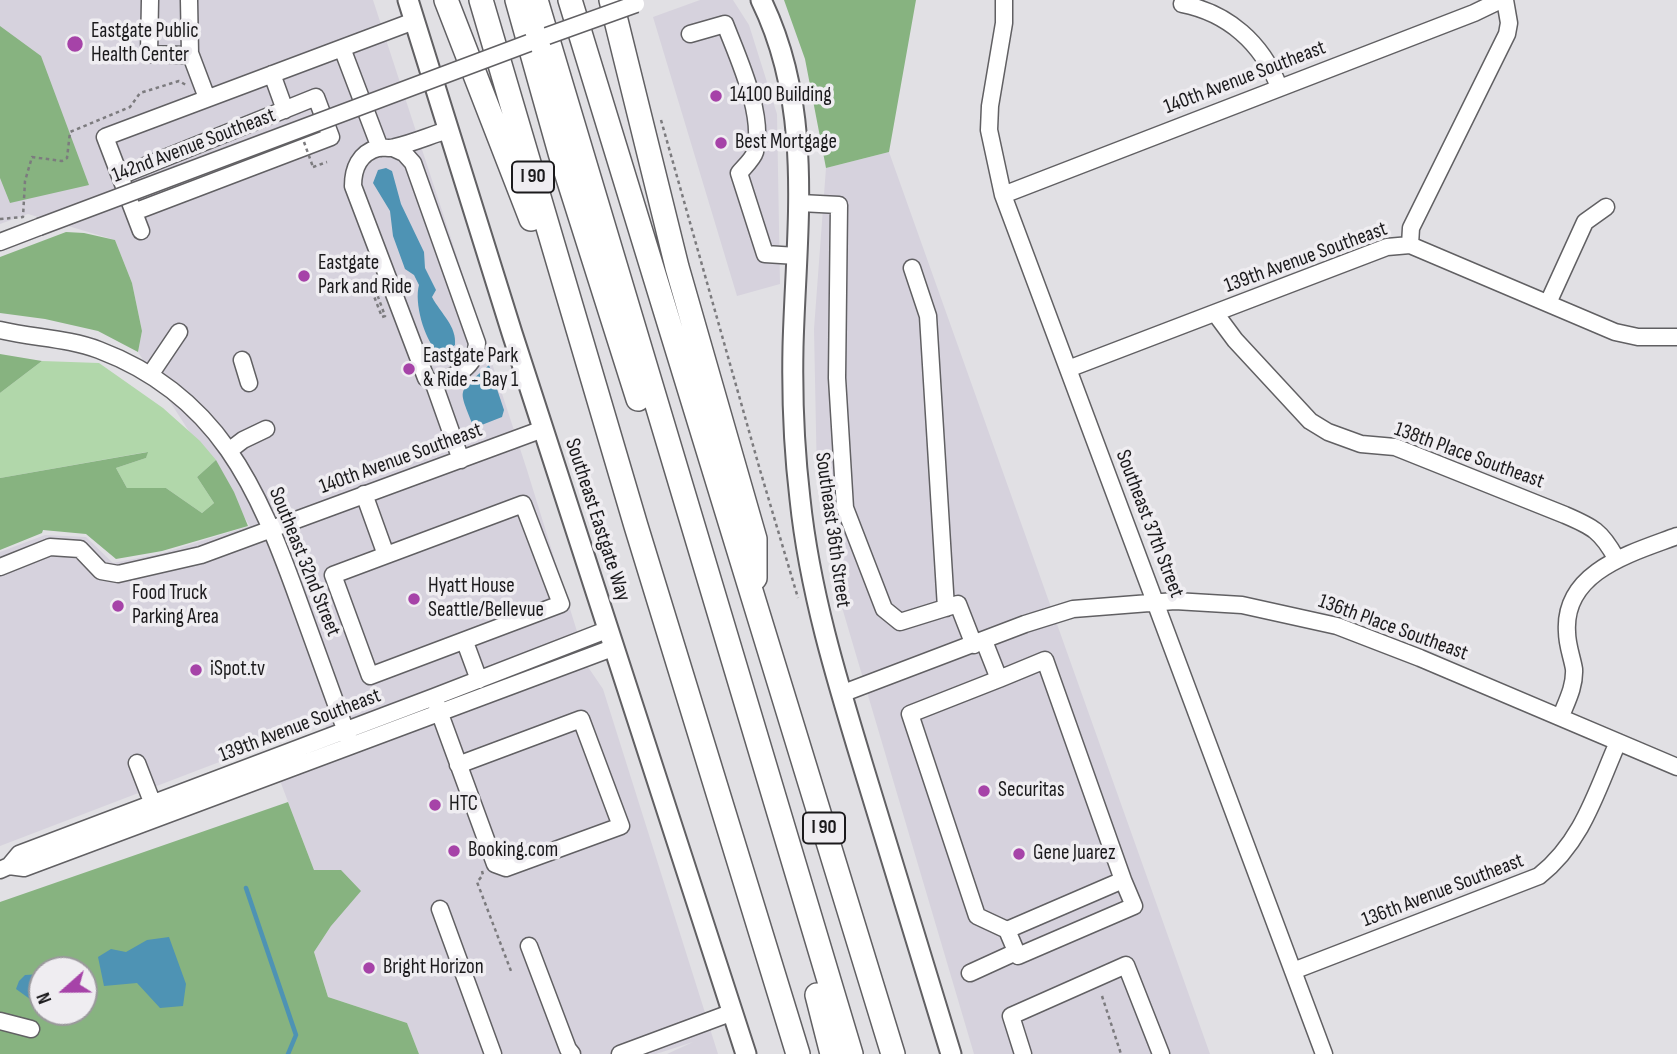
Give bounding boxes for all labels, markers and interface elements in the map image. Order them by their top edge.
place label: Eastgate Public Health Center [91,19,199,69]
marker: Eastgate Public Health Center [65,34,85,54]
street label: 140th Avenue Southeast [1161,36,1329,120]
place label: 14100 Building [730,83,832,109]
marker: 14100 Building [708,88,724,104]
street label: 142nd Avenue Southeast [109,103,279,189]
place label: Best Mortgage [735,130,837,156]
marker: Best Mortgage [713,135,729,151]
road number: I 90 [512,162,554,192]
street label: 139th Avenue Southeast [1221,217,1391,299]
place label: Eastgate Park and Ride [318,251,412,301]
marker: Eastgate Park and Ride [296,268,312,284]
place label: Eastgate Park & Ride - Bay 1 [423,344,518,394]
marker: Eastgate Park & Ride - Bay 1 [401,361,417,377]
street label: 138th Place Southeast [1391,417,1547,495]
street label: 140th Avenue Southeast [316,418,486,500]
street label: Southeast Eastgate Way [559,436,635,604]
street label: Southeast 37th Street [1109,447,1189,601]
street label: Southeast 36th Street [809,451,855,609]
street label: Southeast 32nd Street [263,484,345,640]
place label: Hyatt House Seattle/Bellevue [428,574,544,624]
place label: Food Truck Parking Area [132,581,219,631]
street label: 136th Place Southeast [1315,589,1471,667]
marker: Hyatt House Seattle/Bellevue [406,591,422,607]
marker: Food Truck Parking Area [110,598,126,614]
place label: iSpot.tv [210,657,265,683]
marker: iSpot.tv [188,662,204,678]
street label: 139th Avenue Southeast [215,684,385,768]
place label: Securitas [998,778,1064,804]
marker: Securitas [976,783,992,799]
place label: HTC [449,792,478,818]
marker: HTC [427,797,443,813]
road number: I 90 [803,813,845,844]
place label: Booking.com [468,838,558,864]
place label: Gene Juarez [1033,841,1116,867]
marker: Booking.com [446,843,462,859]
marker: Gene Juarez [1011,846,1027,862]
street label: 136th Avenue Southeast [1359,849,1527,933]
place label: Bright Horizon [383,955,484,981]
north arrow [28,956,98,1026]
marker: Bright Horizon [361,960,377,976]
text: N [32,989,57,1007]

